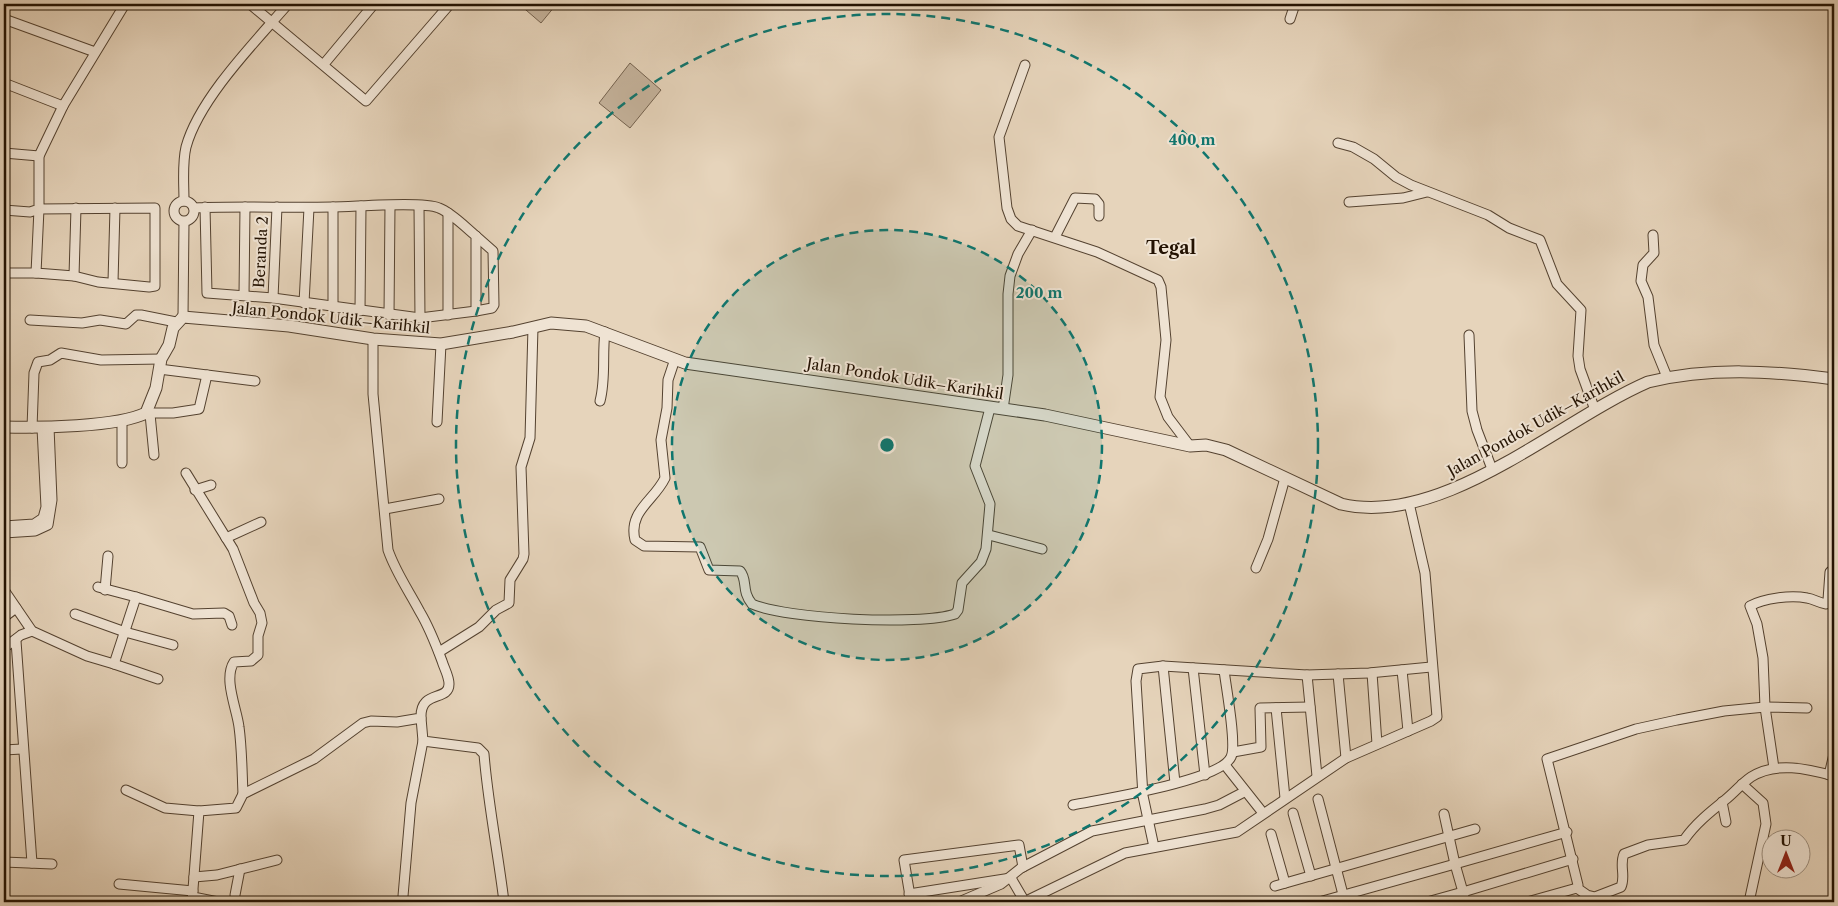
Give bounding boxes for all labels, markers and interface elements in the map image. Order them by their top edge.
text: 400 m [1169,130,1215,149]
street label: Beranda 2 [249,216,272,288]
district label: Tegal [1146,237,1196,259]
text: 200 m [1016,283,1062,302]
street label: Jalan Pondok Udik–Karihkil [229,297,432,337]
street label: Jalan Pondok Udik–Karihkil [803,353,1005,404]
street label: Jalan Pondok Udik–Karihkil [1442,367,1628,481]
centre of rings [878,436,896,454]
north arrow [1760,828,1810,878]
text: U [1780,832,1792,850]

